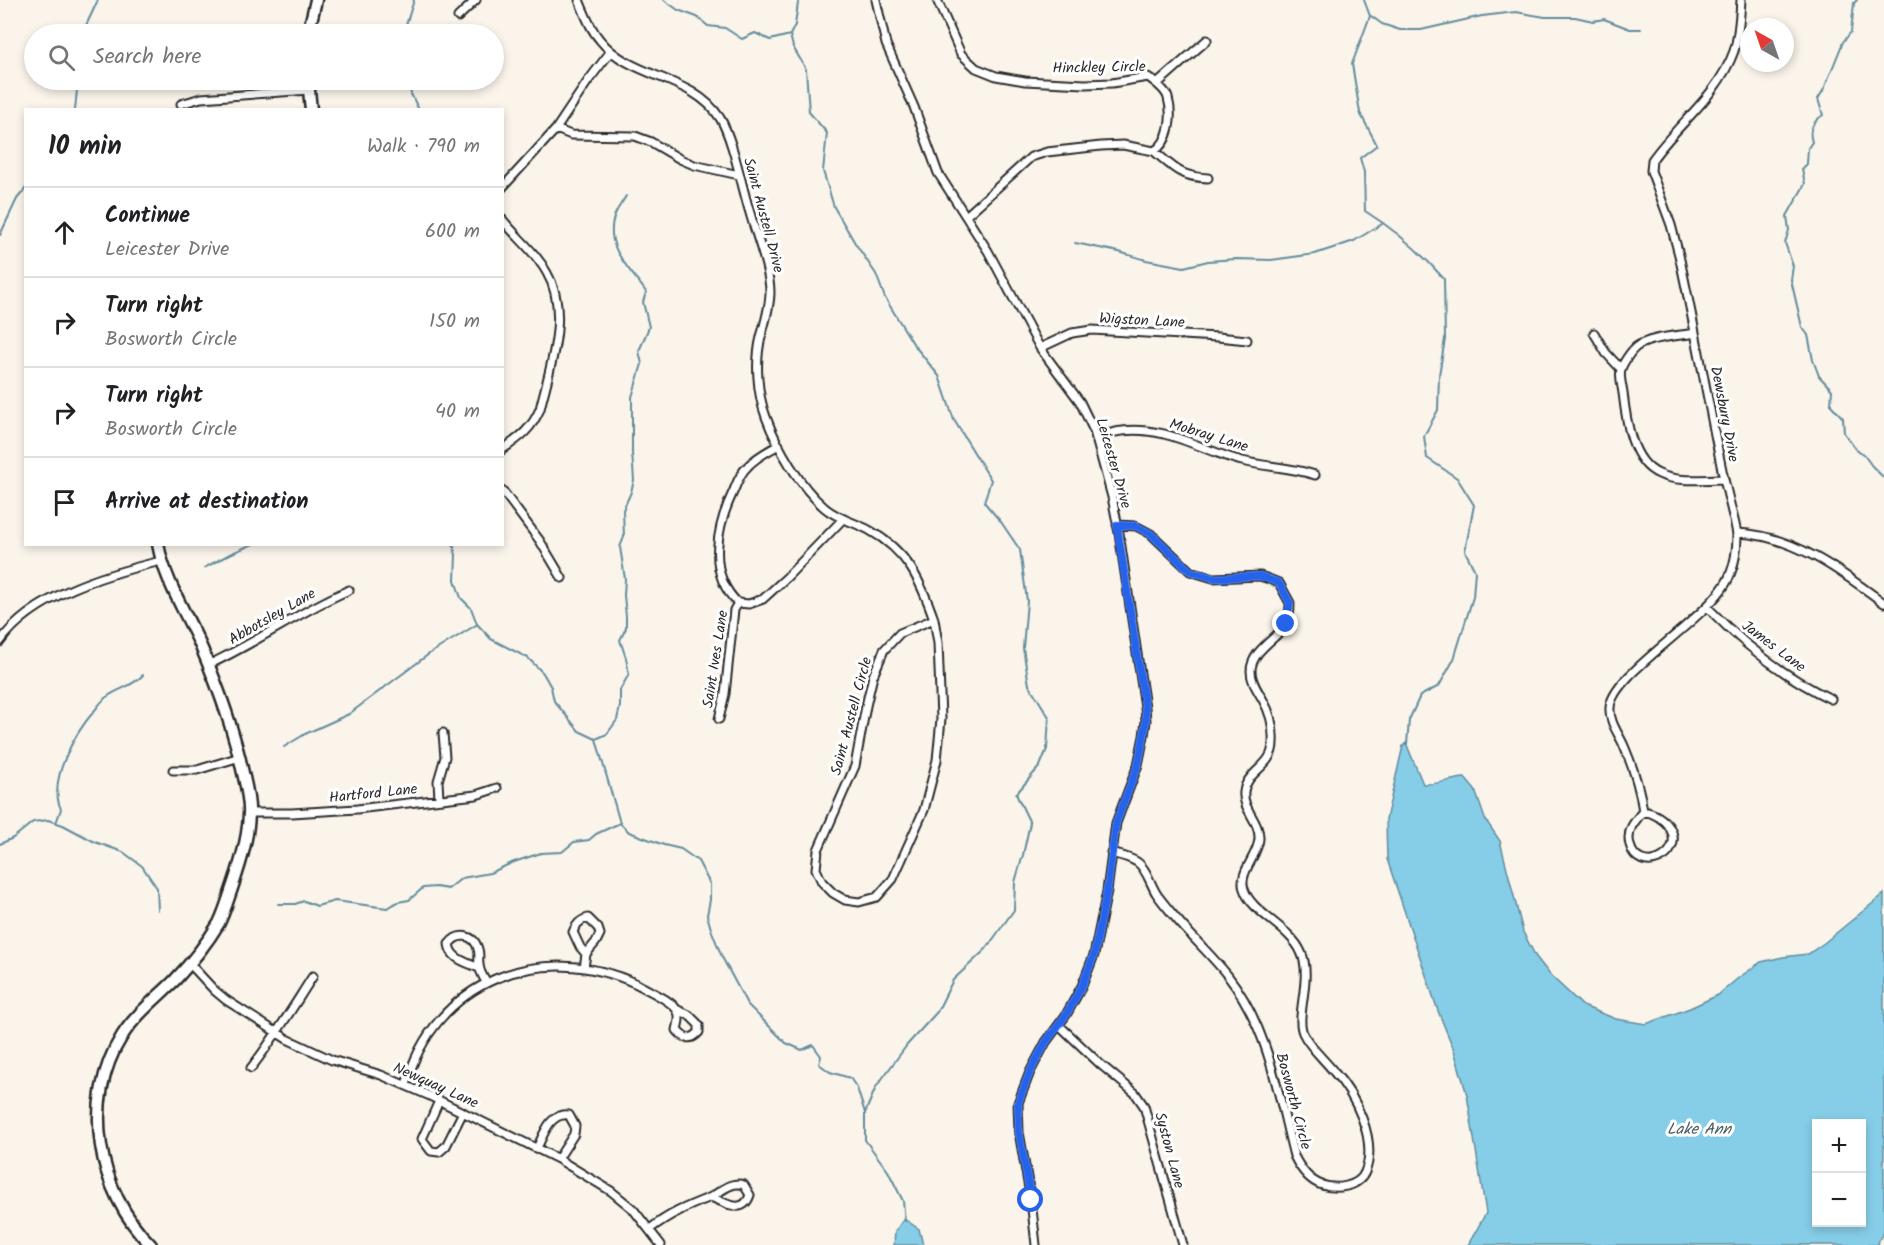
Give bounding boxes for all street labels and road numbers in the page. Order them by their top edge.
street label: Hinckley Circle [1052,55,1146,81]
street label: Saint Austell Drive [736,155,790,276]
street label: Wigston Lane [1099,307,1185,335]
street label: Dewsbury Drive [1703,364,1745,464]
street label: Mobray Lane [1166,413,1251,459]
street label: Leicester Drive [1089,415,1137,512]
street label: Abbotsley Lane [224,582,321,652]
street label: Saint Ives Lane [696,608,736,710]
street label: James Lane [1736,615,1811,679]
street label: Saint Austell Circle [825,654,879,778]
street label: Hartford Lane [328,777,419,811]
street label: Bosworth Circle [1269,1050,1318,1152]
street label: Newquay Lane [389,1056,482,1116]
street label: Syston Lane [1147,1109,1191,1191]

